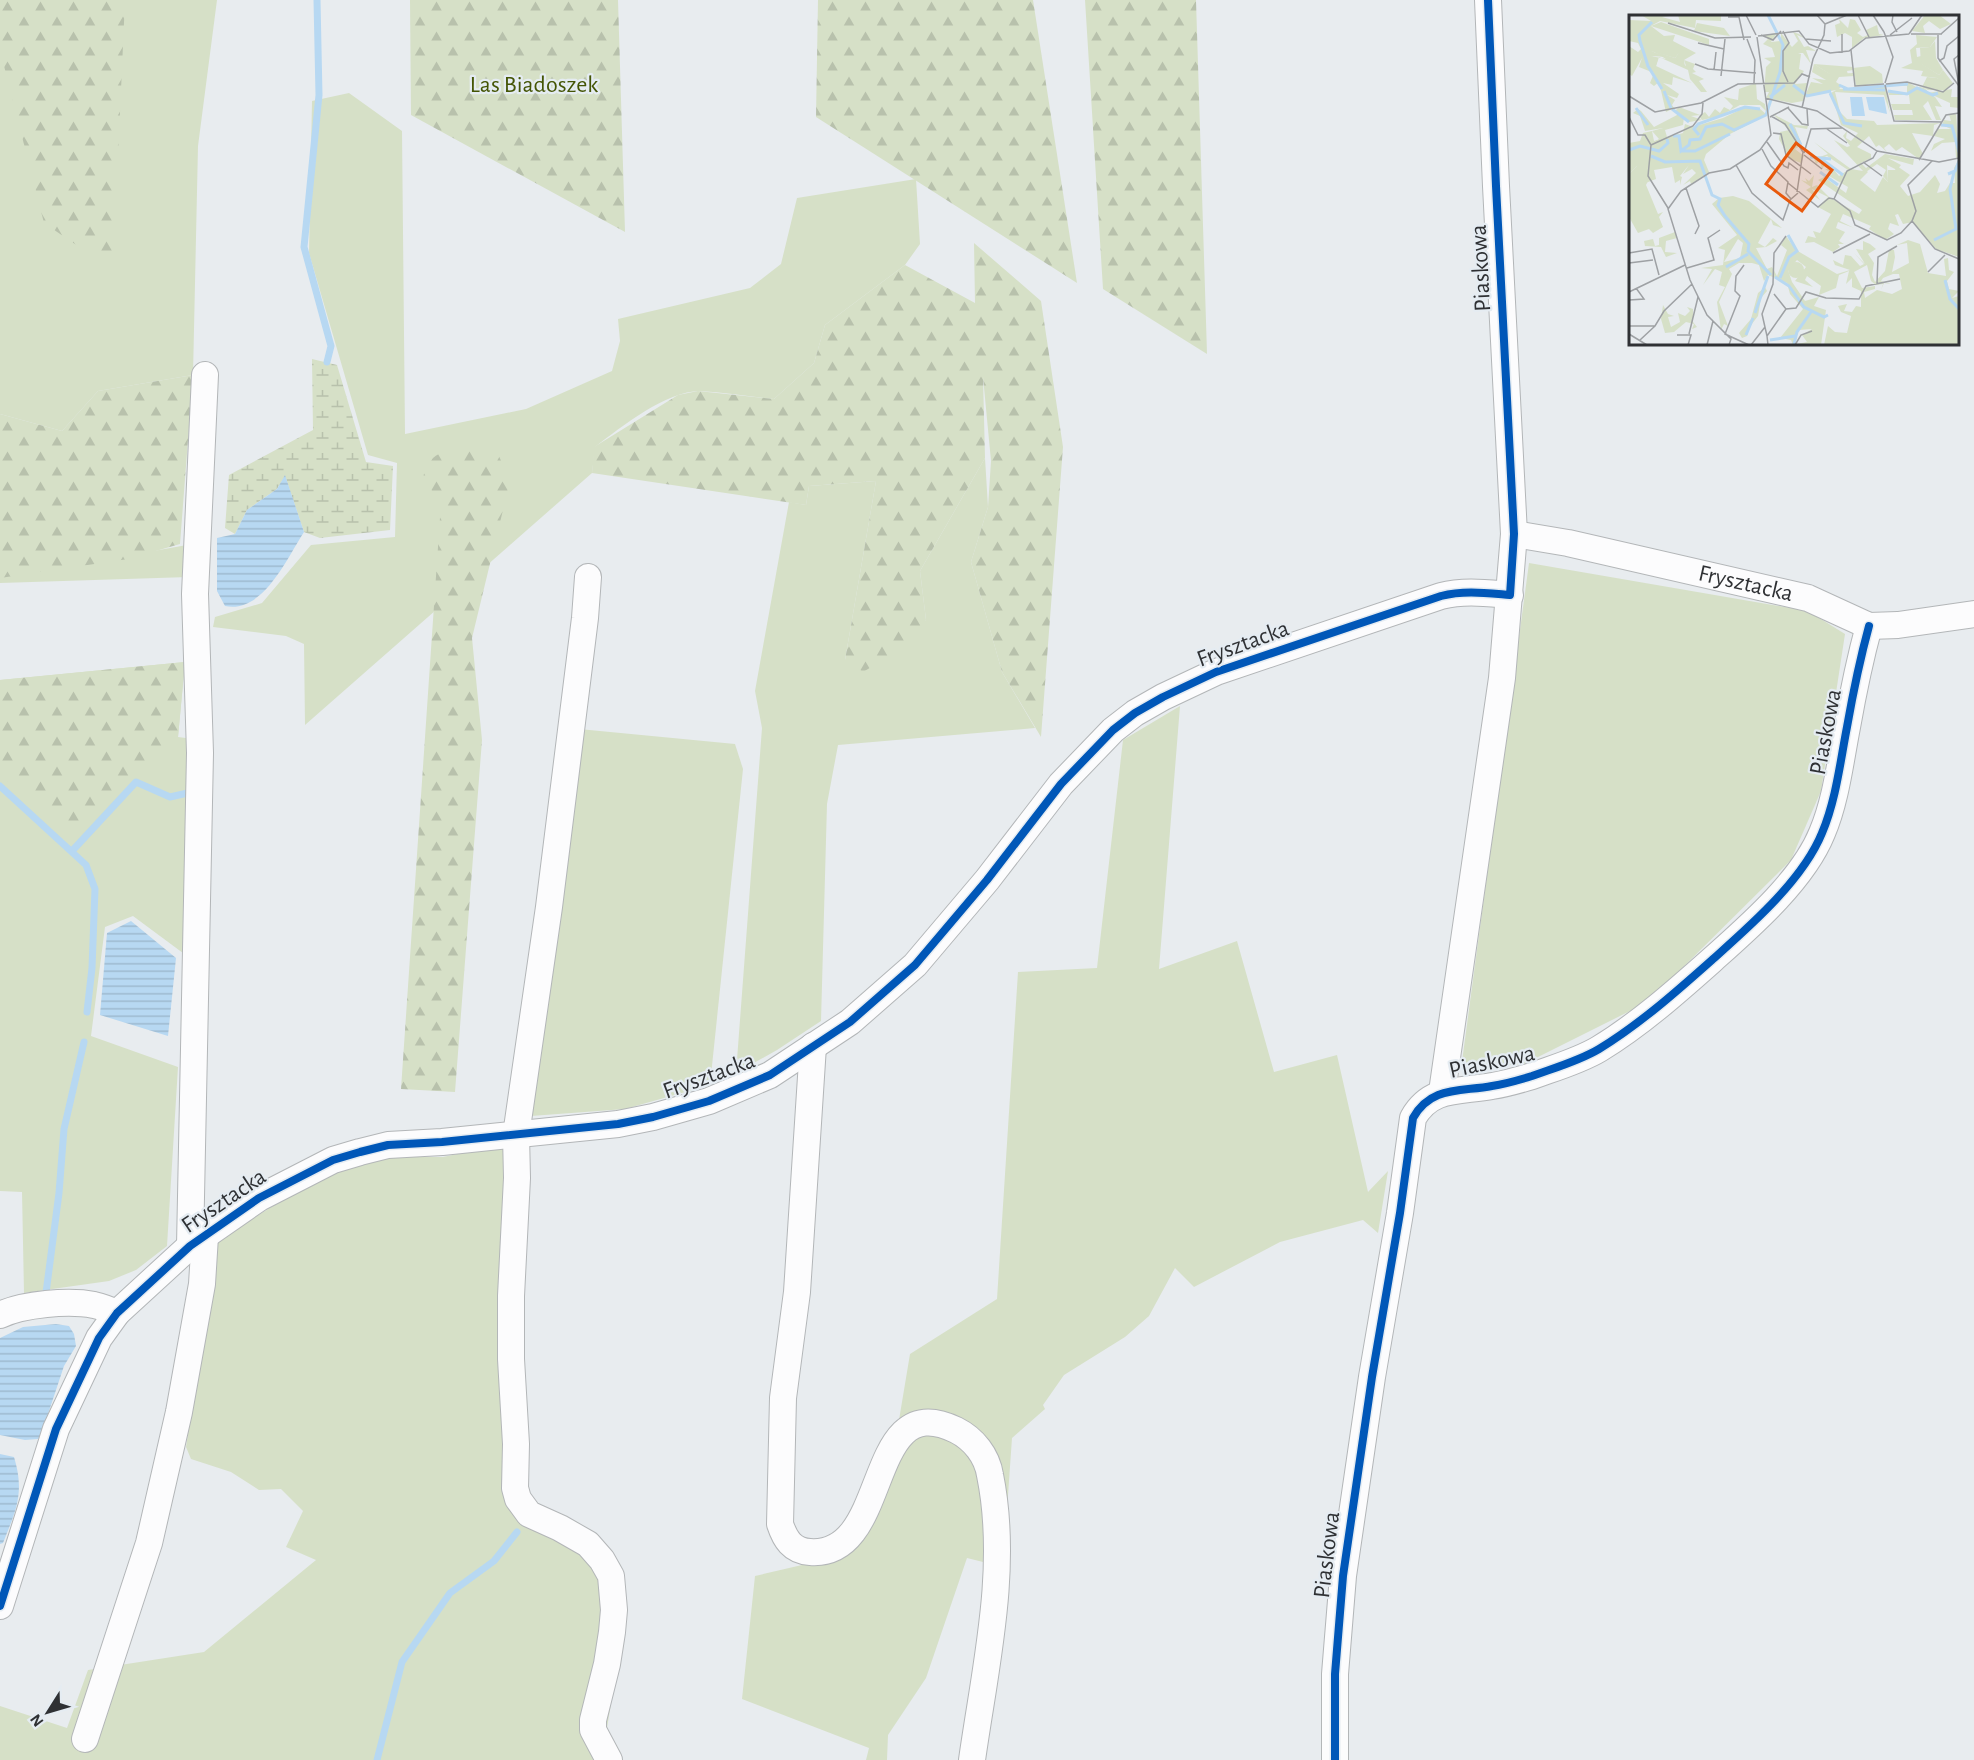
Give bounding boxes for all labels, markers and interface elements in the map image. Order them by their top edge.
inset map [1629,15,1959,345]
park label: Las Biadoszek [470,73,598,97]
street label: Piaskowa [1467,224,1495,312]
street label: Frysztacka [1696,561,1795,606]
street label: Frysztacka [1194,616,1292,672]
street label: Piaskowa [1806,687,1846,777]
street label: Piaskowa [1447,1041,1537,1083]
street label: Frysztacka [660,1048,758,1104]
street label: Frysztacka [177,1164,271,1238]
street label: Piaskowa [1310,1510,1344,1600]
north arrow [18,1682,78,1742]
text: N [27,1711,47,1730]

